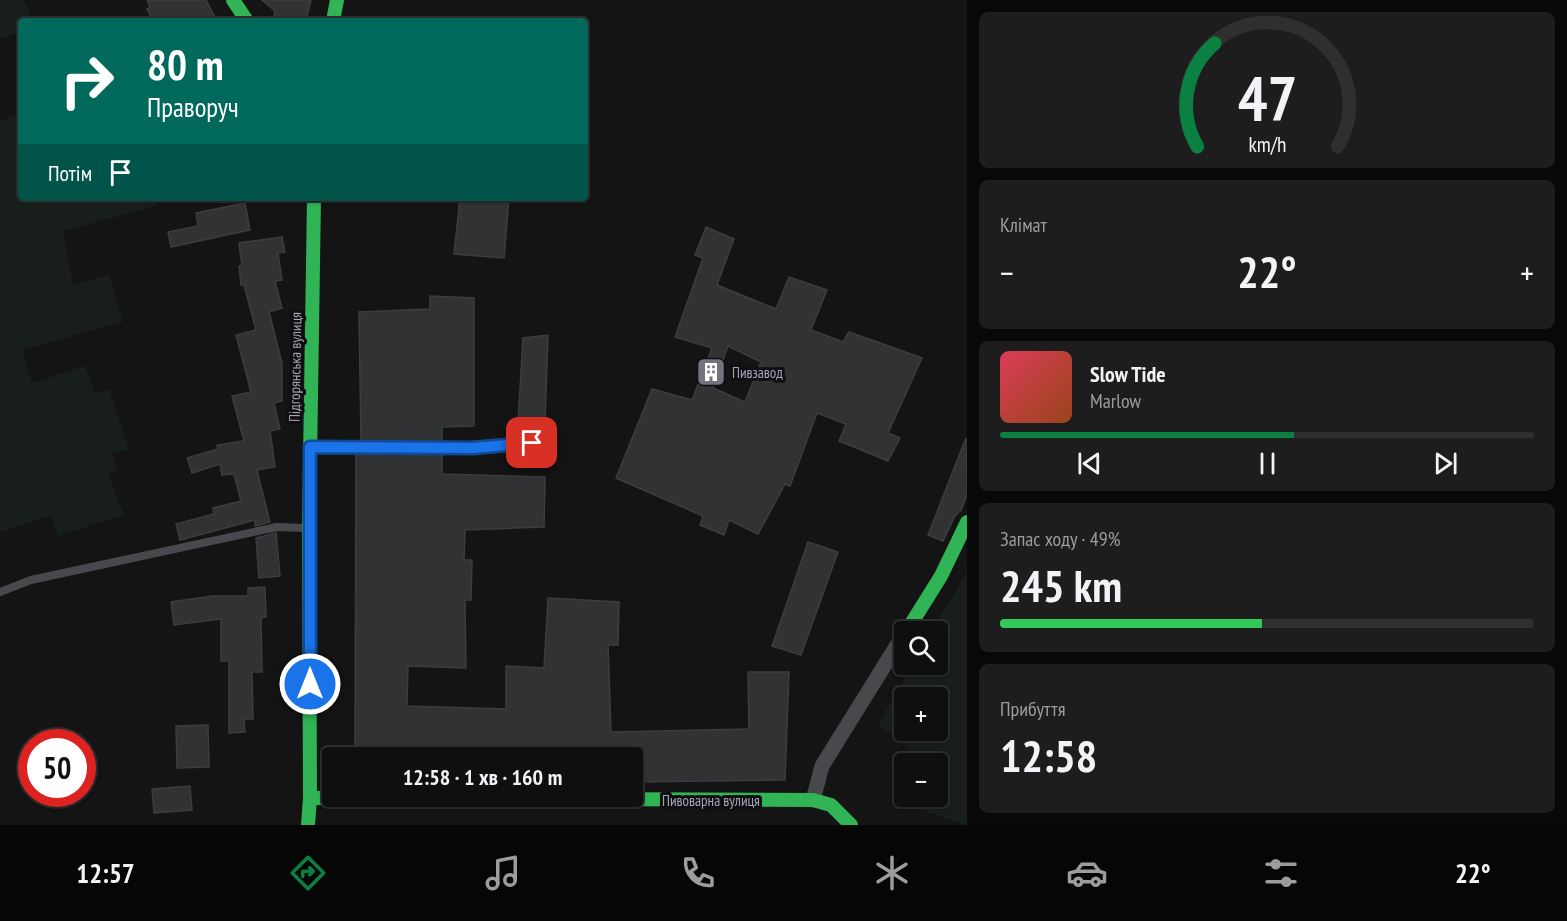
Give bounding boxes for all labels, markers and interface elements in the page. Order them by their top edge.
text: 80 m [147,37,224,92]
icon: right [48,42,126,120]
text: 47 [1237,57,1297,138]
text: Праворуч [147,90,239,124]
text: km/h [1248,130,1286,158]
icon: arrive [104,156,137,189]
text: Потім [48,159,92,187]
text: Клімат [1000,212,1047,238]
text: 22° [1237,242,1297,300]
text: − [1000,251,1014,294]
text: + [1520,251,1534,294]
street label: Підгорянська вулиця [285,312,305,422]
building icon: Пивзавод [695,356,727,388]
text: Slow Tide [1090,360,1166,388]
place label: Пивзавод [732,363,783,382]
text: Marlow [1090,388,1141,414]
pin [506,417,557,468]
icon: arrive [515,426,548,459]
icon: previous [1073,447,1106,480]
icon: pause [1251,447,1284,480]
icon: next [1429,447,1462,480]
text: Запас ходу · 49% [1000,526,1120,552]
text: 245 km [1000,556,1122,614]
map controls [894,621,948,807]
button: search [894,621,948,675]
position arrow [278,652,342,716]
button: + [894,687,948,741]
text: Прибуття [1000,696,1065,722]
text: 12:58 [1000,726,1097,784]
speed limit sign: 50 [18,729,96,807]
button: − [894,753,948,807]
text: 12:58 · 1 хв · 160 m [403,763,562,791]
street label: Пивоварна вулиця [662,791,760,810]
icon: directions [287,852,329,894]
icon: music [482,852,524,894]
icon: phone [677,852,719,894]
icon: climate [871,852,913,894]
icon: car [1066,852,1108,894]
icon: filters [1260,852,1302,894]
text: 12:57 [76,856,135,890]
text: 22° [1455,856,1491,890]

